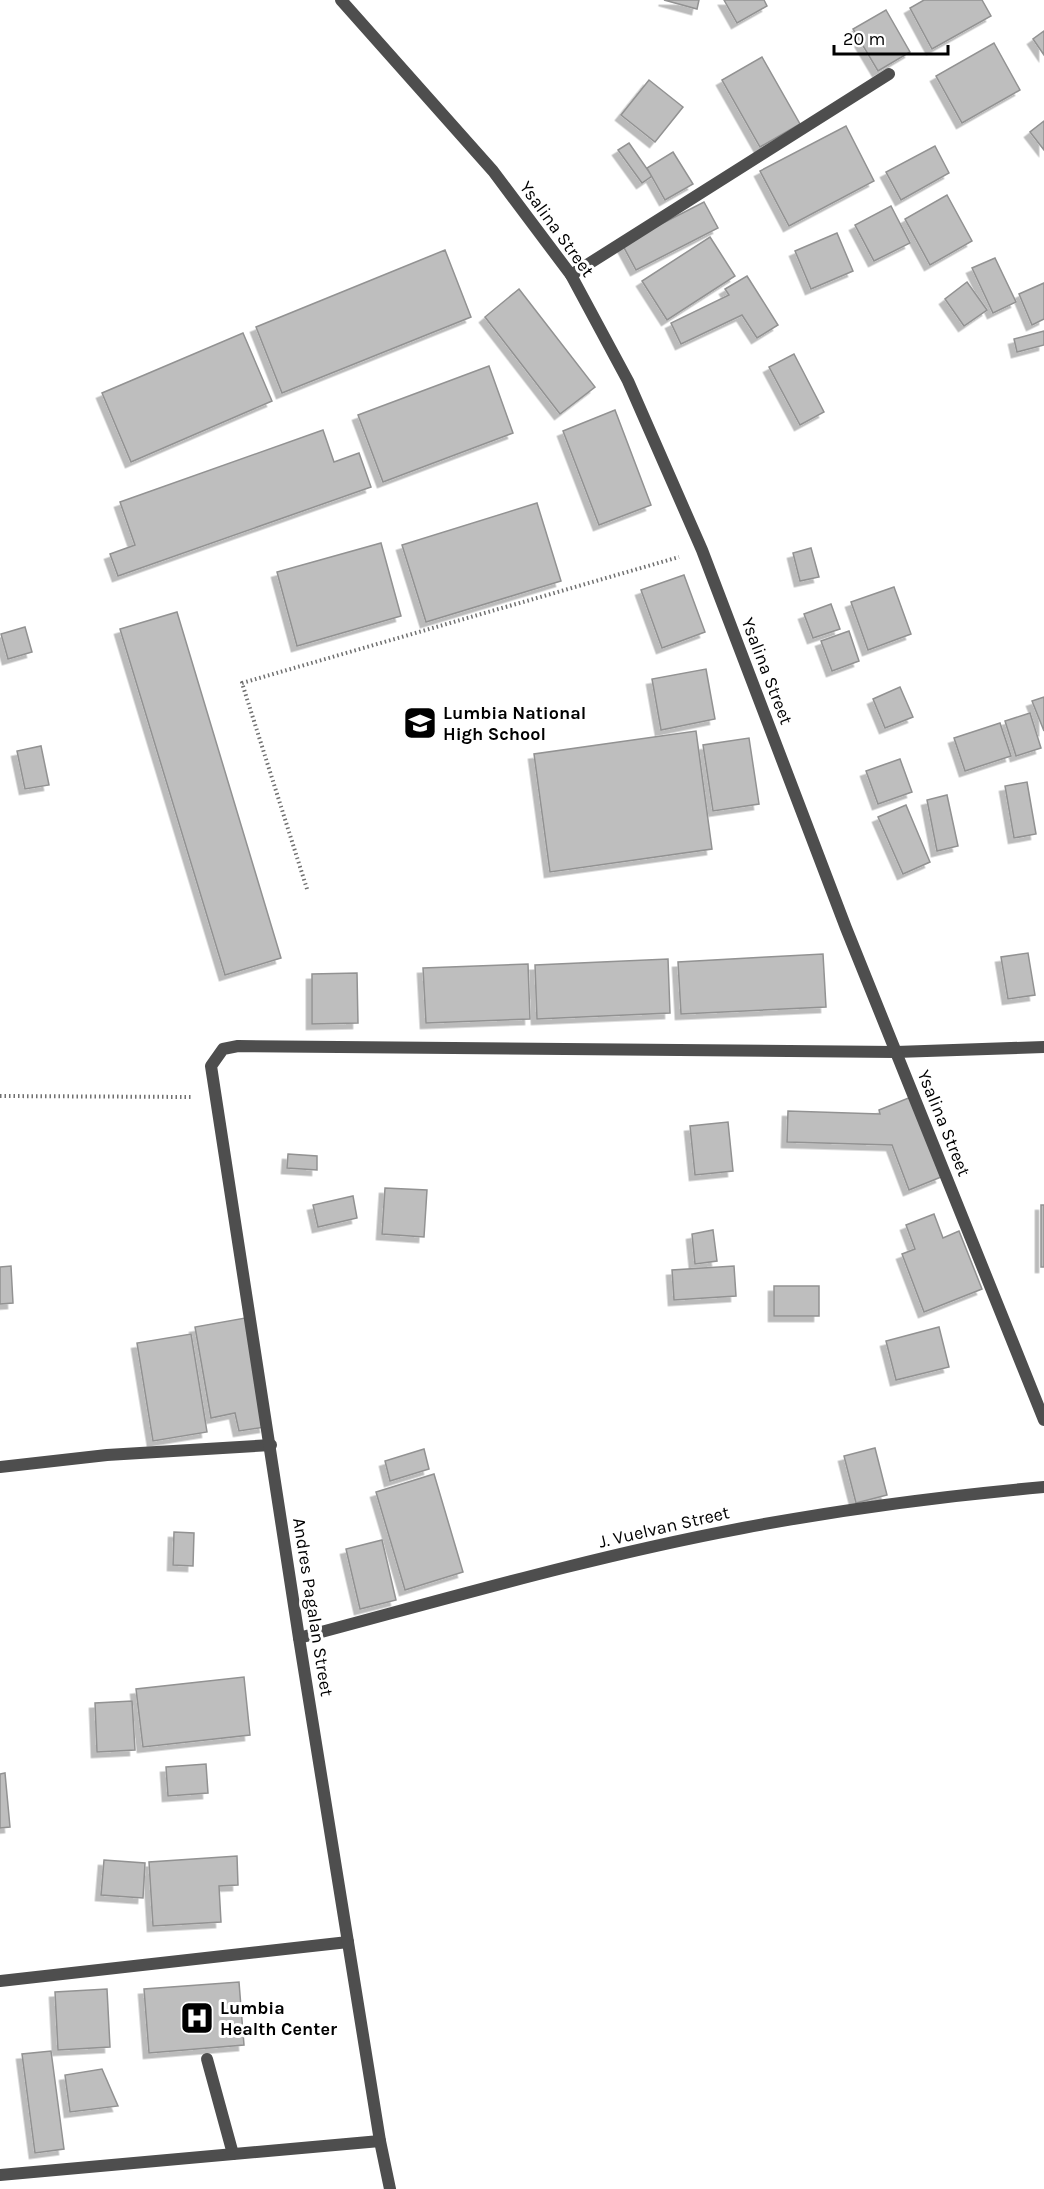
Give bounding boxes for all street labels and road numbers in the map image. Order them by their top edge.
street label: Ysalina Street [515,177,599,281]
street label: Ysalina Street [736,614,798,728]
street label: Ysalina Street [913,1067,975,1180]
street label: J. Vuelvan Street [596,1501,732,1553]
street label: Andres Pagalan Street [288,1516,338,1698]

